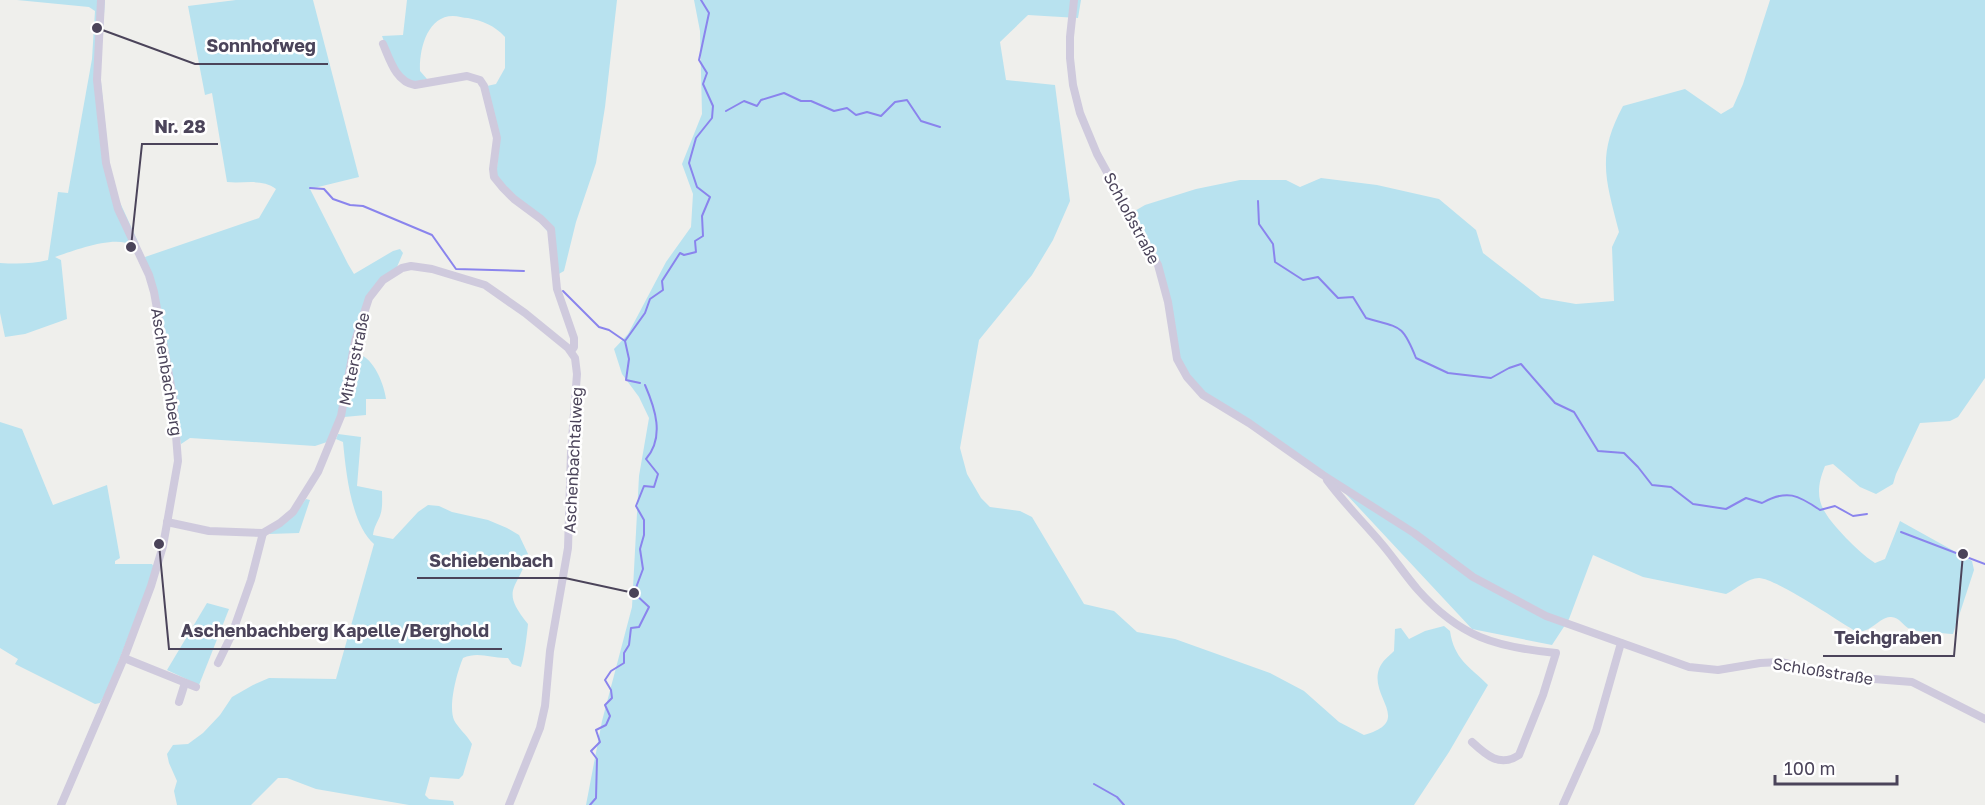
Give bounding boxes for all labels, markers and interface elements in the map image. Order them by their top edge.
callout: Sonnhofweg [195,28,328,64]
text: Sonnhofweg [206,34,316,56]
callout: Nr. 28 [142,108,218,144]
text: Nr. 28 [154,115,206,137]
street label: Schloßstraße [1099,169,1165,267]
street label: Aschenbachberg [147,307,187,437]
street label: Mitterstraße [334,311,374,407]
street label: Aschenbachtalweg [559,386,587,534]
callout: Schiebenbach [417,542,565,578]
text: Schiebenbach [429,549,553,571]
callout: Aschenbachberg Kapelle/Berghold [169,613,502,649]
text: Aschenbachberg Kapelle/Berghold [181,619,489,641]
callout: Teichgraben [1823,620,1954,656]
text: Teichgraben [1834,626,1942,648]
street label: Schloßstraße [1771,653,1875,689]
scale bar [1775,748,1896,786]
text: 100 m [1784,757,1835,779]

